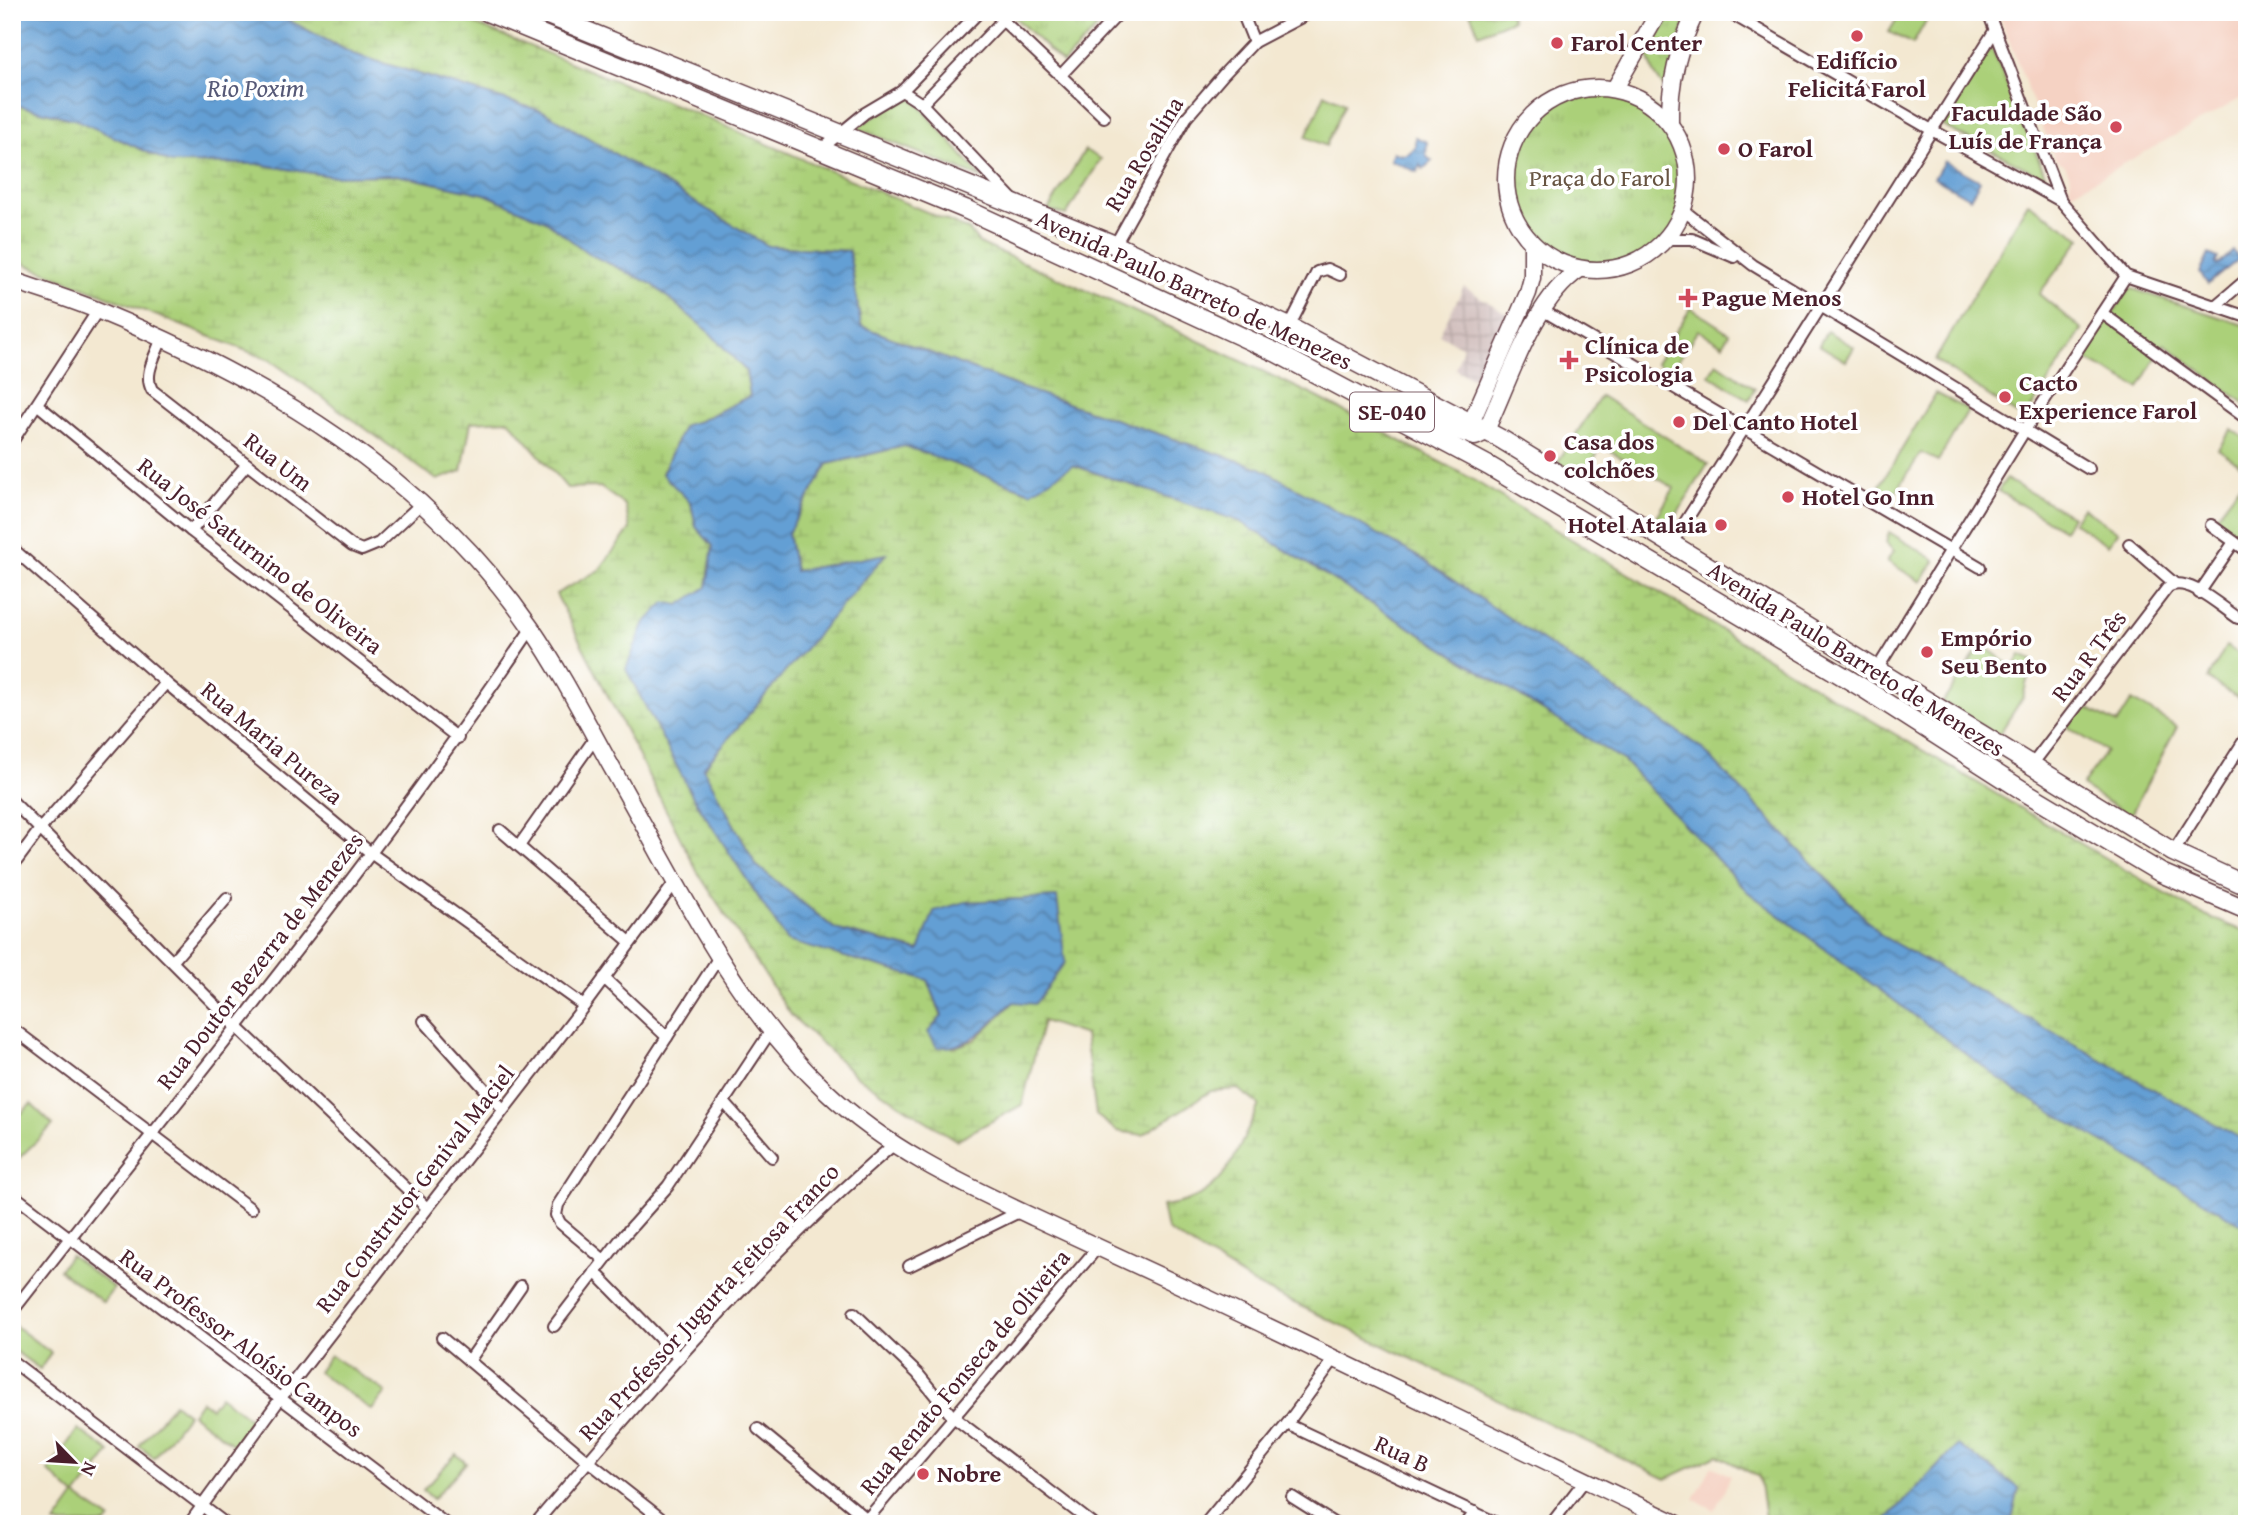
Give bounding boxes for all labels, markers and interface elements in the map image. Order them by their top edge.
place label: Farol Center [1571,25,1702,60]
marker: Edifício Felicitá Farol [1849,28,1865,44]
marker: Farol Center [1549,35,1565,51]
place label: Edifício Felicitá Farol [1788,43,1927,106]
water label: Rio Poxim [206,68,305,107]
street label: Rua Rosalina [1095,89,1192,218]
place label: Faculdade São Luís de França [1949,95,2103,158]
marker: Faculdade São Luís de França [2108,119,2124,135]
place label: O Farol [1738,131,1814,166]
marker: O Farol [1716,141,1732,157]
park label: Praça do Farol [1529,160,1671,195]
street label: Avenida Paulo Barreto de Menezes [1030,201,1358,378]
place label: Pague Menos [1702,280,1841,315]
marker: Pague Menos [1680,290,1696,306]
place label: Clínica de Psicologia [1585,328,1694,391]
marker: Clínica de Psicologia [1559,350,1579,370]
place label: Cacto Experience Farol [2019,365,2198,428]
marker: Cacto Experience Farol [1997,389,2013,405]
road number: SE-040 [1350,392,1434,432]
place label: Del Canto Hotel [1693,404,1859,439]
marker: Del Canto Hotel [1671,414,1687,430]
street label: Rua Um [236,424,320,500]
place label: Casa dos colchões [1564,424,1655,487]
marker: Casa dos colchões [1542,448,1558,464]
street label: Rua José Saturnino de Oliveira [130,449,391,663]
place label: Hotel Go Inn [1802,479,1934,514]
marker: Hotel Go Inn [1780,489,1796,505]
place label: Hotel Atalaia [1568,507,1708,542]
marker: Hotel Atalaia [1713,517,1729,533]
street label: Avenida Paulo Barreto de Menezes [1701,552,2012,765]
street label: Rua R Três [2043,603,2135,709]
place label: Empório Seu Bento [1941,620,2047,683]
marker: Empório Seu Bento [1919,644,1935,660]
street label: Rua Maria Pureza [194,673,352,813]
street label: Rua Doutor Bezerra de Menezes [148,825,371,1097]
street label: Rua Construtor Genival Maciel [307,1057,523,1320]
street label: Rua Professor Jugurta Feitosa Franco [570,1155,847,1448]
street label: Rua Professor Aloísio Campos [112,1239,370,1446]
street label: Rua Renato Fonseca de Oliveira [851,1241,1079,1502]
street label: Rua B [1369,1426,1435,1481]
north arrow [38,1428,108,1498]
place label: Nobre [937,1456,1002,1491]
text: N [74,1458,105,1481]
marker: Nobre [915,1466,931,1482]

